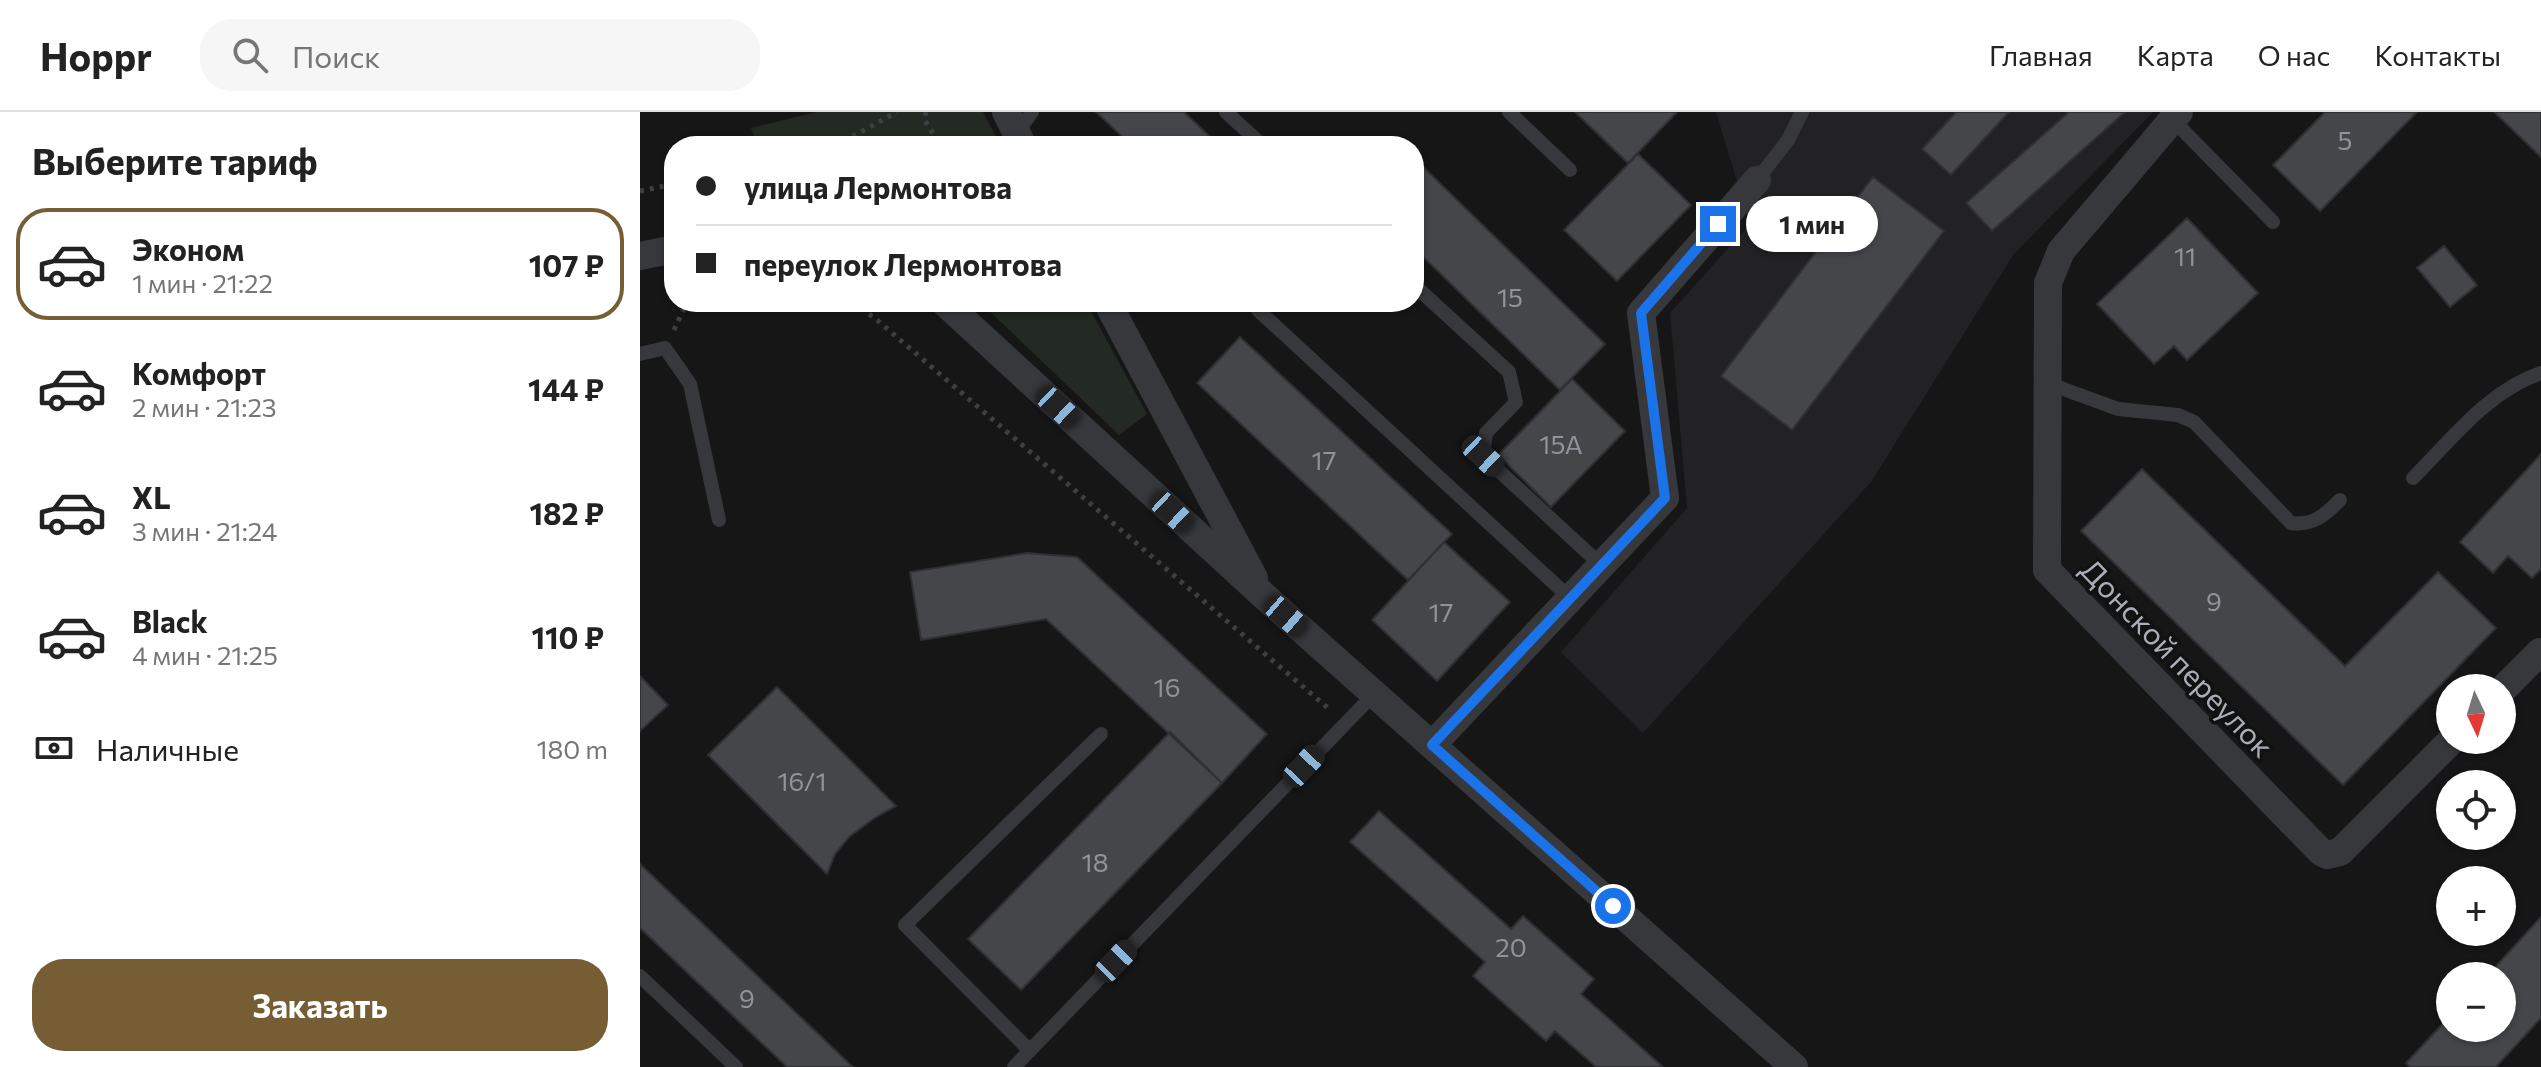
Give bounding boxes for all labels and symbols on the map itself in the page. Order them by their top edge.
house number: 5 [2338,124,2352,155]
callout: 1 мин [1746,196,1878,252]
route end [1700,206,1736,242]
house number: 11 [2174,240,2196,271]
house number: 15 [1497,281,1523,312]
car [1032,382,1084,432]
house number: 15А [1539,428,1583,459]
car [1457,431,1509,481]
house number: 17 [1312,444,1336,475]
car [1146,487,1198,537]
street label: Донской переулок [2074,550,2282,764]
house number: 9 [2206,585,2222,616]
car [1260,591,1312,641]
house number: 17 [1429,596,1453,627]
house number: 16 [1154,671,1180,702]
north arrow [2436,674,2516,754]
car [1279,740,1329,792]
house number: 16/1 [777,765,827,796]
house number: 18 [1082,846,1108,877]
route start [1595,888,1631,924]
house number: 20 [1495,931,1527,962]
car [1091,935,1141,987]
house number: 9 [739,982,755,1013]

